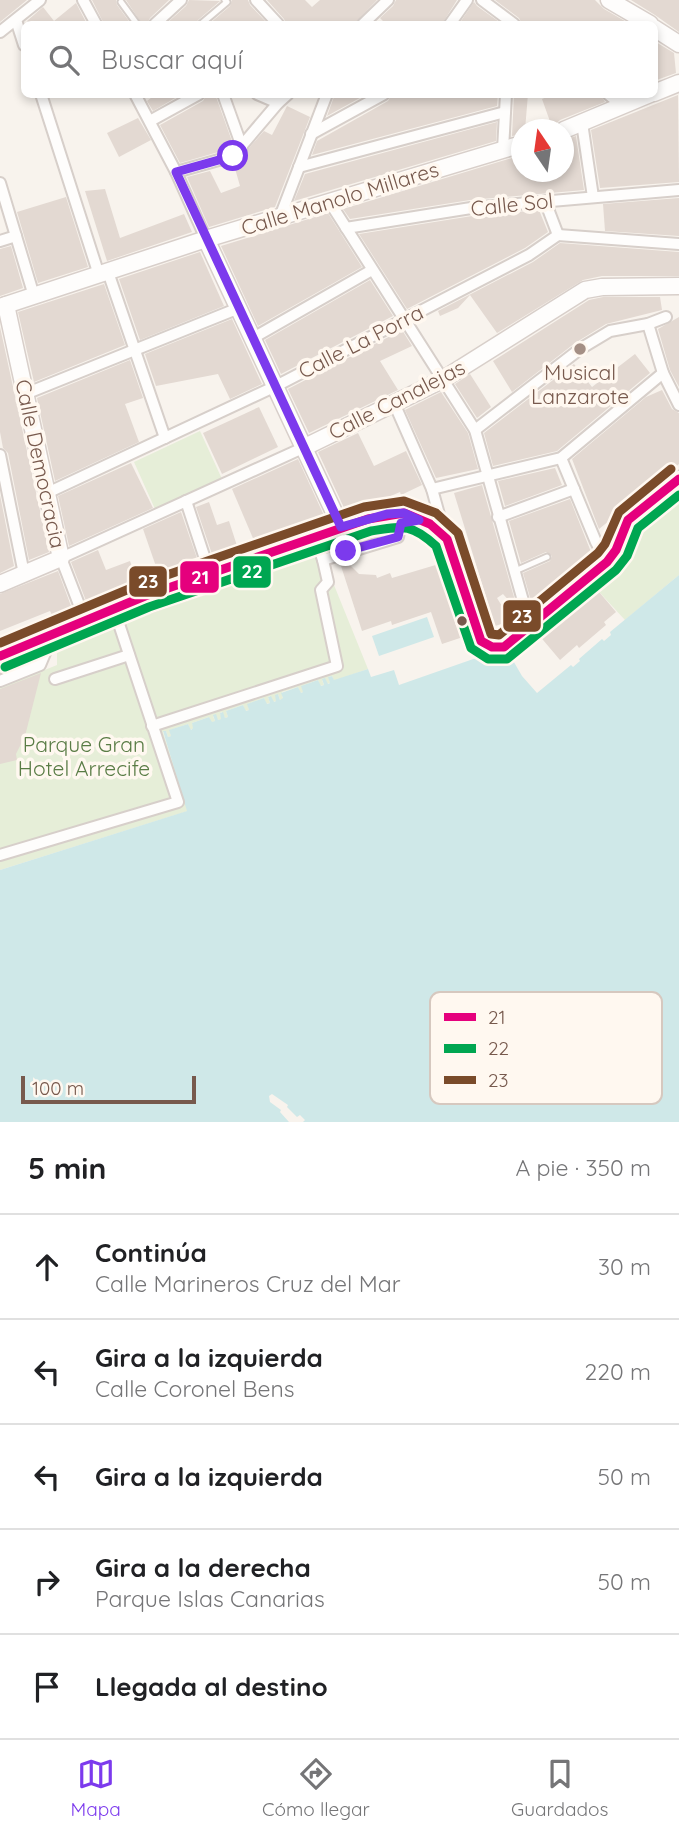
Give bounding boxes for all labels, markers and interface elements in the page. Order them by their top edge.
search box [21,21,658,98]
icon: search [45,41,83,79]
text: Buscar aquí [101,43,243,76]
north arrow [511,119,574,182]
route start [217,140,248,171]
street label: Calle Manolo Millares [238,156,442,240]
street label: Calle Sol [469,187,554,221]
street label: Calle La Porra [294,298,427,384]
marker: Musical Lanzarote [572,341,588,357]
street label: Calle Canalejas [324,354,469,445]
place label: Musical Lanzarote [531,359,629,409]
street label: Calle Democracia [10,377,72,551]
route end [330,535,361,566]
line badge: 22 [232,555,272,589]
text: 22 [241,559,263,583]
line badge: 21 [179,560,220,594]
line badge: 23 [128,565,168,598]
text: 21 [191,565,209,589]
text: 23 [137,569,159,593]
line badge: 23 [502,599,542,633]
text: 23 [511,604,533,628]
unlabelled marker [455,614,469,628]
park label: Parque Gran Hotel Arrecife [18,731,150,781]
legend [430,992,662,1104]
text: 21 [488,1005,506,1029]
text: 22 [488,1036,509,1060]
text: 23 [488,1068,508,1092]
scale bar [21,1073,196,1105]
text: 100 m [32,1076,84,1100]
text: 5 min [28,1149,106,1187]
text: A pie · 350 m [515,1153,651,1182]
text: Continúa [95,1236,207,1269]
icon: ahead [28,1248,66,1286]
text: 30 m [598,1252,651,1281]
text: Calle Marineros Cruz del Mar [95,1269,401,1298]
text: Gira a la izquierda [95,1341,323,1374]
icon: left [28,1353,66,1391]
text: 220 m [585,1357,651,1386]
text: Calle Coronel Bens [95,1374,295,1403]
icon: left [28,1458,66,1496]
text: Gira a la izquierda [95,1460,323,1493]
text: 50 m [598,1462,651,1491]
text: Gira a la derecha [95,1551,311,1584]
icon: right [28,1563,66,1601]
text: 50 m [598,1567,651,1596]
text: Parque Islas Canarias [95,1584,325,1613]
icon: arrive [28,1668,66,1706]
text: Llegada al destino [95,1670,328,1703]
tab: Mapa [71,1755,121,1821]
tab: Cómo llegar [262,1755,370,1821]
tab: Guardados [511,1755,608,1821]

